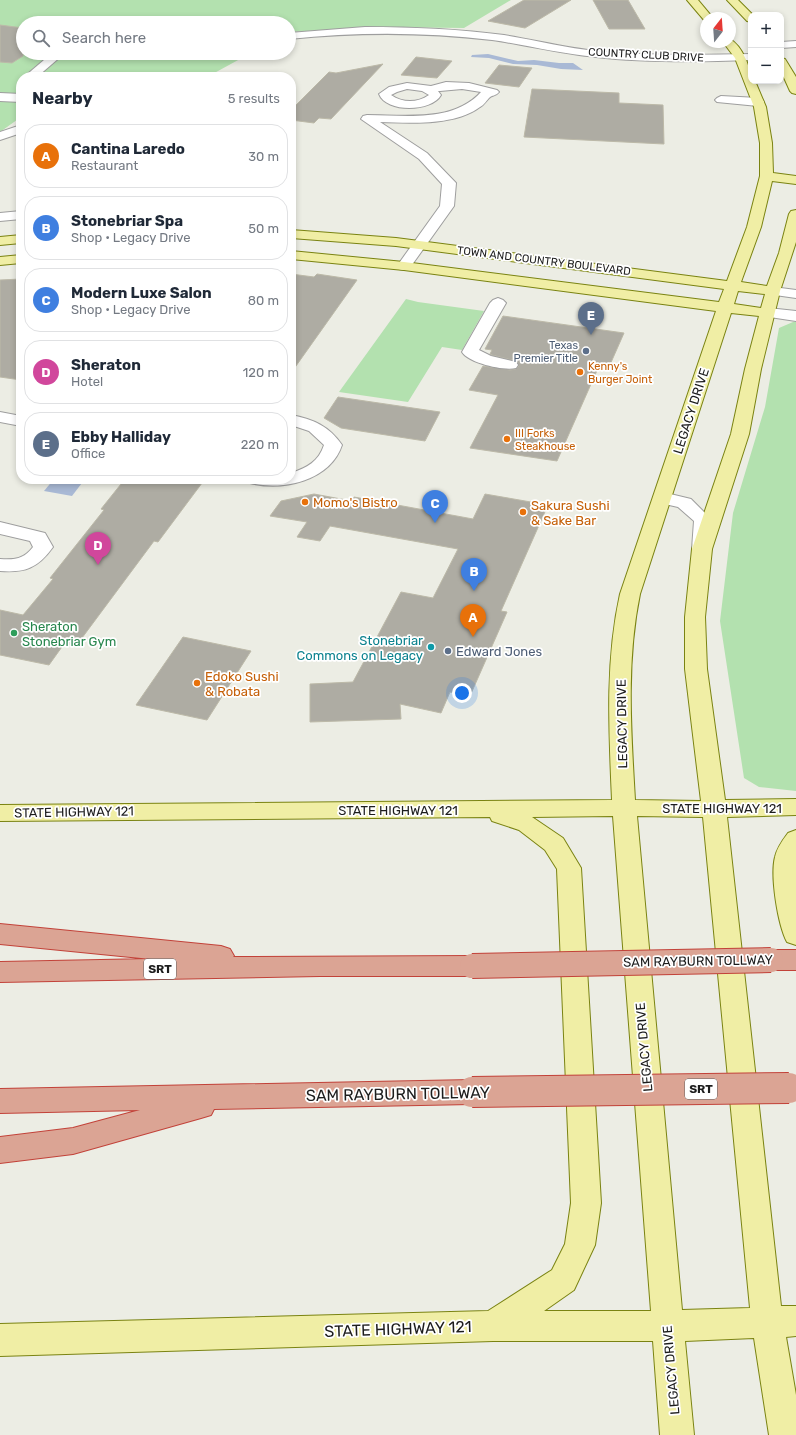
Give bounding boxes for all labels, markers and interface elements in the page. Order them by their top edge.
north arrow [700,12,736,48]
map controls [748,12,784,84]
button: + [748,12,784,48]
search box [16,16,296,60]
icon: search [30,27,52,49]
text: Search here [62,29,146,47]
street label: COUNTRY CLUB DRIVE [588,45,704,65]
button: − [748,48,784,84]
text: Nearby [32,88,93,108]
text: 5 results [228,91,280,106]
text: Cantina Laredo [71,140,185,158]
text: A [41,149,51,164]
text: 30 m [248,149,279,164]
text: Restaurant [71,158,138,173]
text: Stonebriar Spa [71,212,183,230]
text: B [41,221,51,236]
text: 50 m [248,221,279,236]
text: Shop · Legacy Drive [71,230,191,245]
street label: TOWN AND COUNTRY BOULEVARD [456,244,632,278]
text: Modern Luxe Salon [71,284,212,302]
text: C [41,293,51,308]
text: 80 m [248,293,279,308]
text: Shop · Legacy Drive [71,302,191,317]
pin: E [578,302,604,335]
place label: Texas Premier Title [514,339,578,365]
marker: Texas Premier Title [581,346,591,356]
text: Sheraton [71,356,141,374]
place label: Kenny's Burger Joint [588,360,653,386]
text: D [41,365,51,380]
text: 120 m [243,365,279,380]
street label: LEGACY DRIVE [670,366,712,456]
marker: Kenny's Burger Joint [575,367,585,377]
text: Hotel [71,374,103,389]
place label: III Forks Steakhouse [515,427,575,453]
text: Ebby Halliday [71,428,171,446]
marker: III Forks Steakhouse [502,434,512,444]
text: E [42,437,50,452]
text: 220 m [241,437,279,452]
text: Office [71,446,105,461]
pin: C [422,490,448,523]
place label: Momo's Bistro [313,495,398,510]
marker: Momo's Bistro [300,497,310,507]
place label: Sakura Sushi & Sake Bar [531,498,610,528]
marker: Sakura Sushi & Sake Bar [518,507,528,517]
pin: D [85,532,111,565]
pin: B [461,558,487,591]
pin: A [460,604,486,637]
place label: Sheraton Stonebriar Gym [22,619,116,649]
marker: Sheraton Stonebriar Gym [9,628,19,638]
place label: Stonebriar Commons on Legacy [297,633,423,664]
marker: Stonebriar Commons on Legacy [426,642,436,652]
place label: Edward Jones [456,644,543,659]
marker: Edward Jones [443,646,453,656]
place label: Edoko Sushi & Robata [205,669,279,699]
marker: Edoko Sushi & Robata [192,678,202,688]
street label: LEGACY DRIVE [614,679,630,769]
your location [452,683,472,703]
street label: STATE HIGHWAY 121 [662,801,782,816]
street label: STATE HIGHWAY 121 [14,803,134,821]
street label: STATE HIGHWAY 121 [338,803,458,818]
street label: SAM RAYBURN TOLLWAY [623,952,773,970]
road number: SRT [144,959,176,979]
street label: LEGACY DRIVE [633,1002,655,1092]
road number: SRT [685,1079,717,1099]
street label: SAM RAYBURN TOLLWAY [306,1083,490,1105]
street label: STATE HIGHWAY 121 [324,1317,472,1341]
street label: LEGACY DRIVE [660,1325,682,1415]

